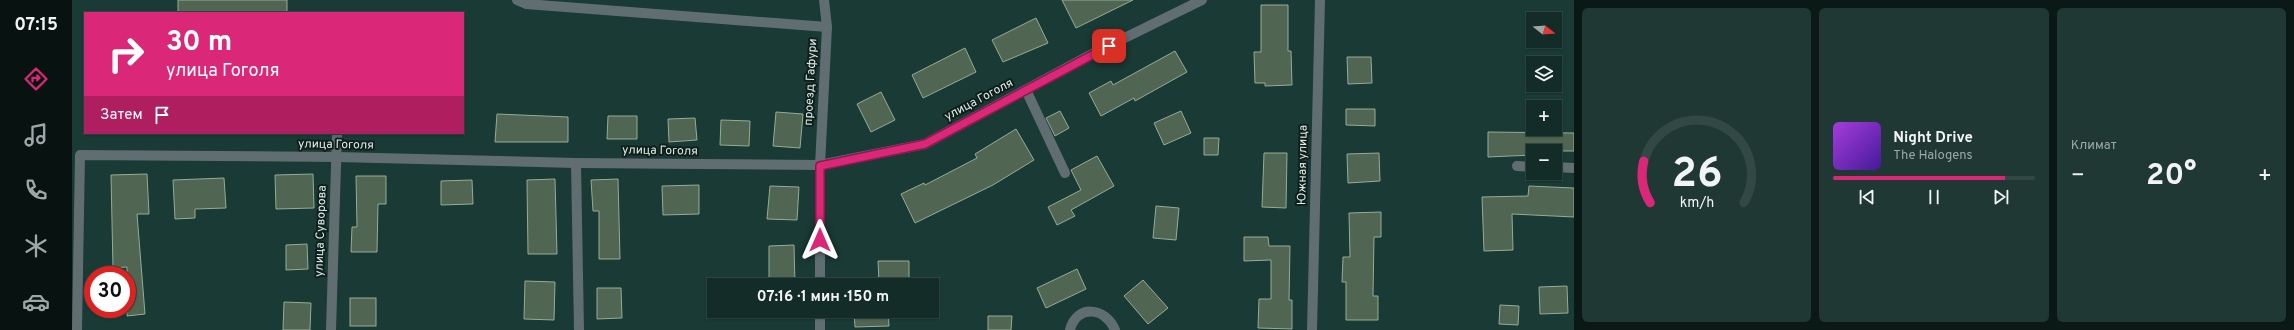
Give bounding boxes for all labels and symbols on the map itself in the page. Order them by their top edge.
north arrow [1526,12,1562,48]
pin [1092,29,1126,63]
street label: проезд Гафури [801,38,821,126]
street label: улица Гоголя [942,75,1016,125]
street label: Южная улица [1294,125,1312,205]
street label: улица Гоголя [298,136,374,154]
street label: улица Гоголя [622,142,698,160]
street label: улица Суворова [311,185,331,277]
position arrow [799,219,841,261]
speed limit sign: 30 [84,266,136,318]

